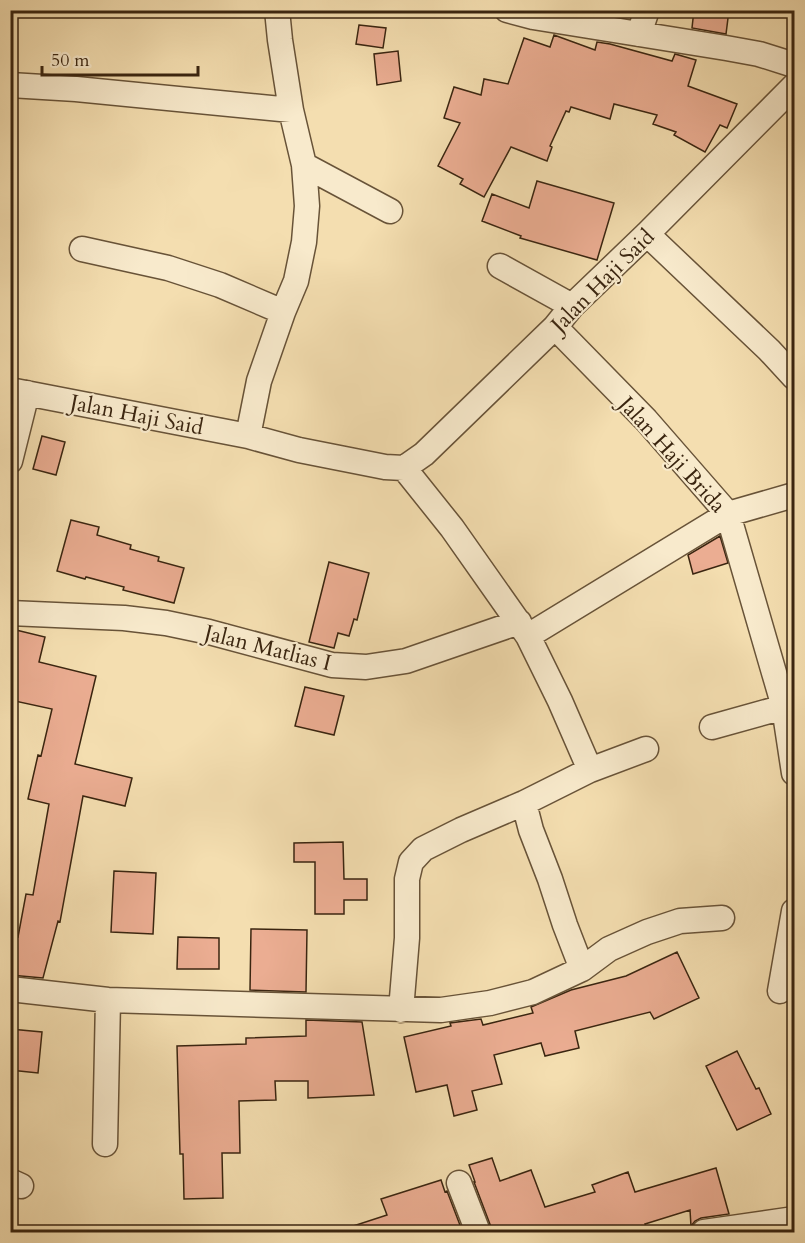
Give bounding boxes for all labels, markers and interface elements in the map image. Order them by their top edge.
scale bar [42,39,198,77]
text: 50 m [51,48,90,73]
street label: Jalan Haji Said [542,222,661,341]
street label: Jalan Haji Said [65,387,206,443]
street label: Jalan Haji Brida [610,388,733,520]
street label: Jalan Matlias I [198,617,334,678]

